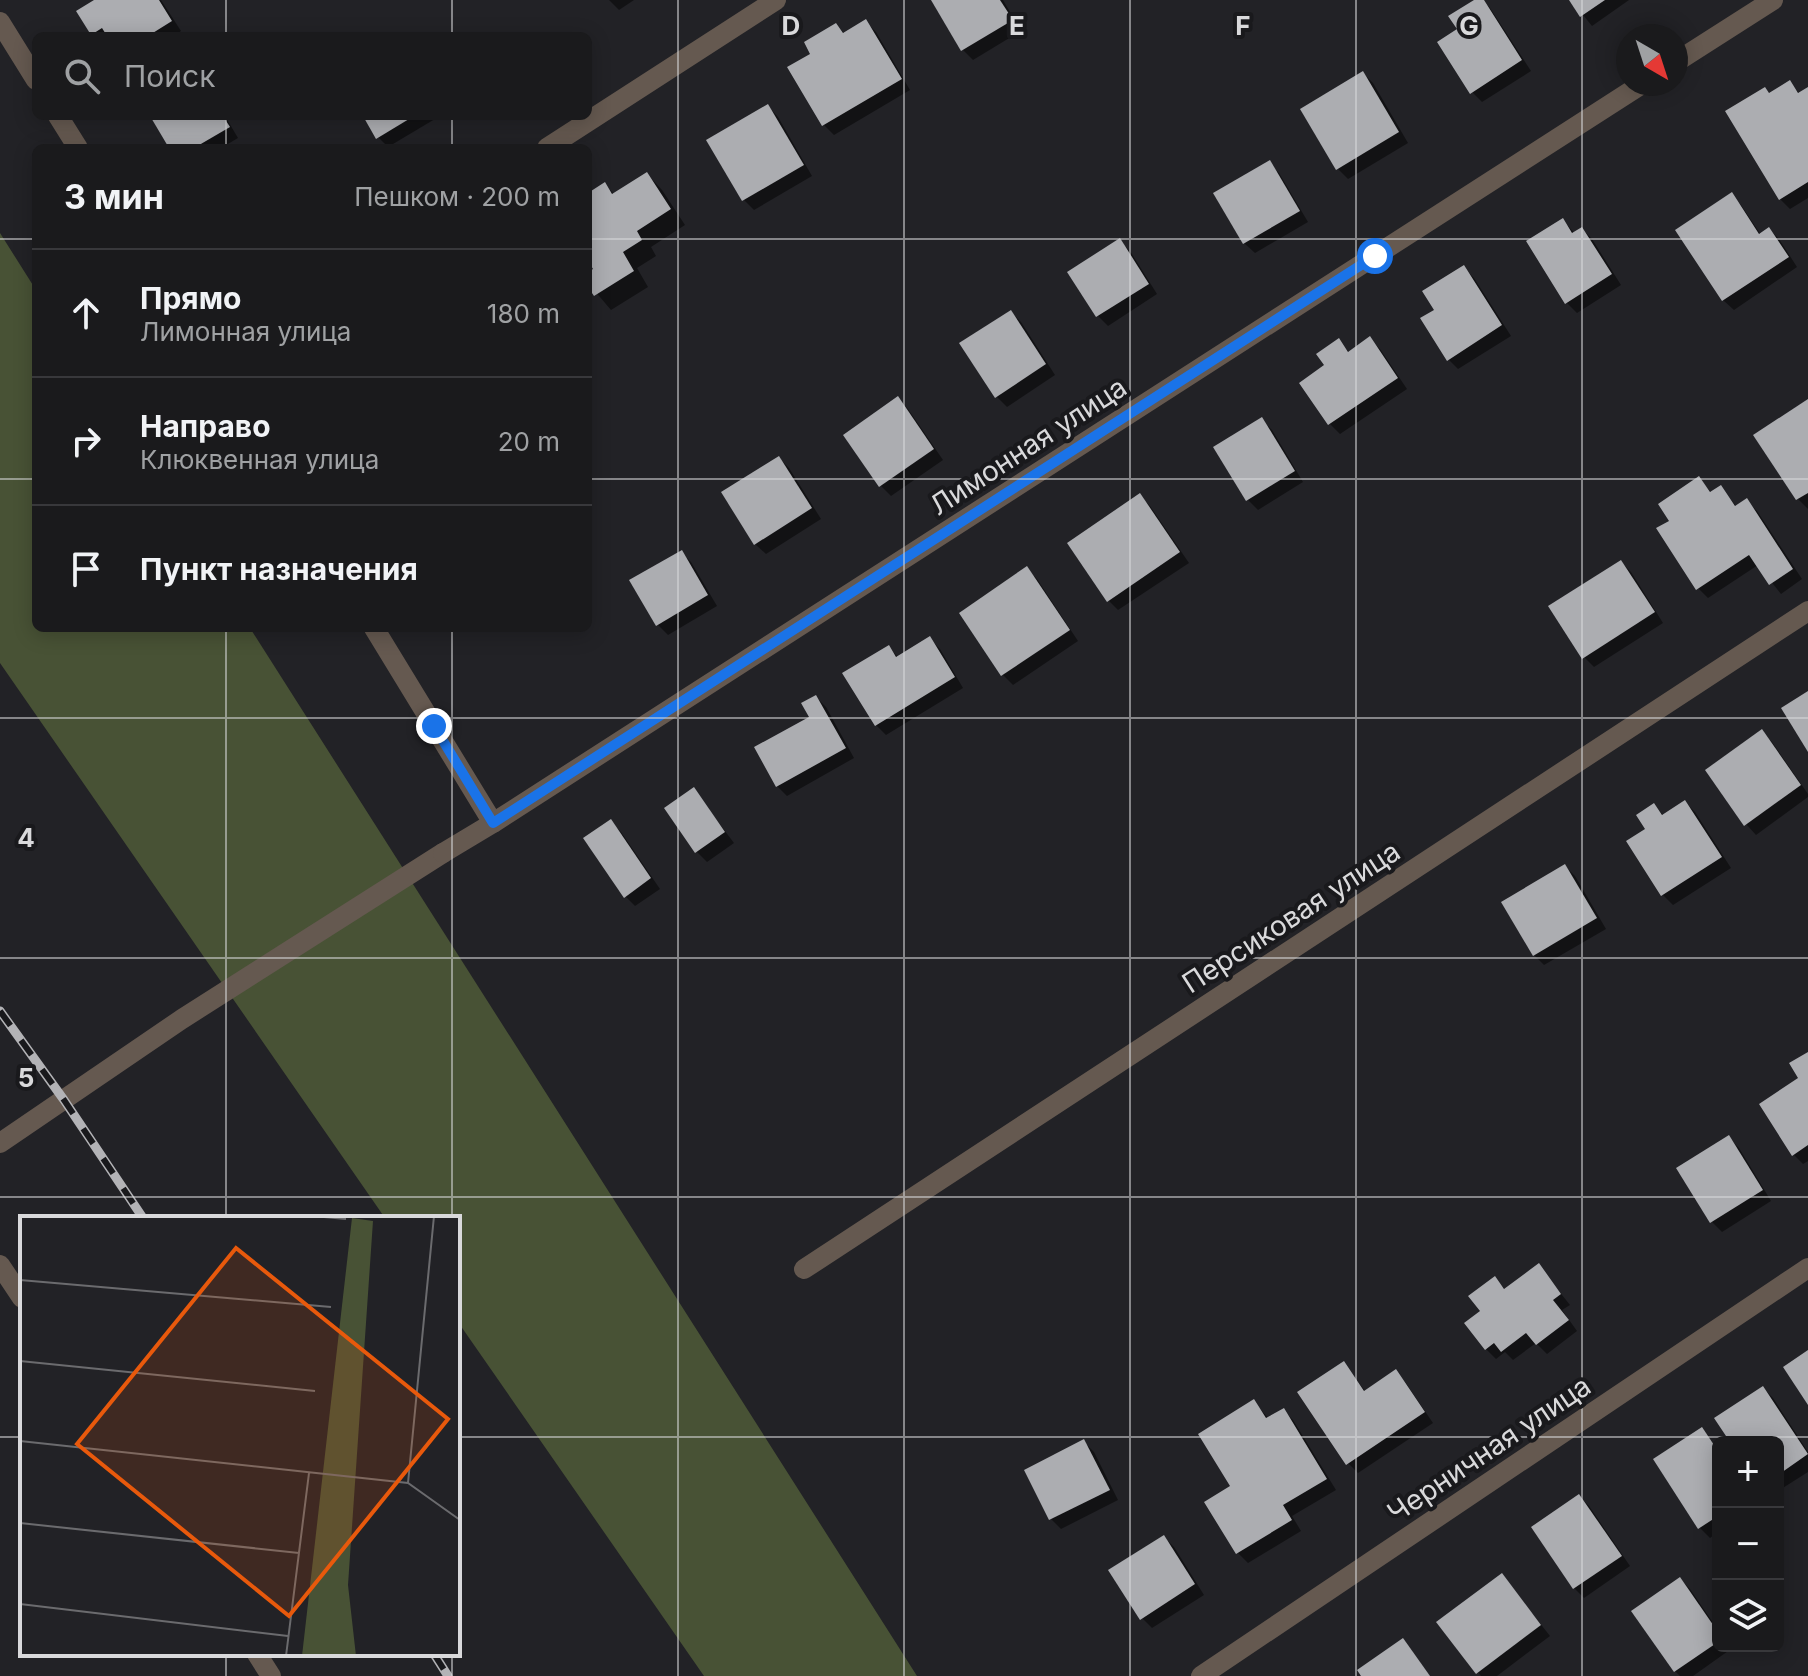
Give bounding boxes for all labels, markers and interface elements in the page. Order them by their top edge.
text: D [782,10,800,41]
text: E [1009,10,1025,41]
text: F [1235,10,1251,41]
text: G [1459,10,1479,41]
north arrow [1616,24,1688,96]
search box [32,32,592,120]
icon: search [60,54,104,98]
text: Поиск [124,58,215,94]
text: 3 мин [64,176,164,217]
text: Пешком · 200 m [354,181,560,212]
route start [1357,238,1393,274]
text: Прямо [140,280,241,316]
icon: ahead [64,291,108,335]
text: 180 m [487,298,560,329]
text: Лимонная улица [140,316,351,347]
street label: Лимонная улица [923,370,1133,522]
text: Направо [140,408,271,444]
icon: right [64,419,108,463]
text: 20 m [498,426,560,457]
text: Клюквенная улица [140,444,379,475]
icon: arrive [64,547,108,591]
text: Пункт назначения [140,551,418,587]
route end [416,708,452,744]
text: 4 [17,822,35,853]
street label: Персиковая улица [1176,834,1406,1000]
text: 5 [18,1062,34,1093]
inset map [20,1216,460,1656]
street label: Черничная улица [1381,1368,1597,1530]
map controls [1712,1436,1784,1652]
button: + [1712,1436,1784,1508]
button: − [1712,1508,1784,1580]
button: layers [1712,1580,1784,1652]

